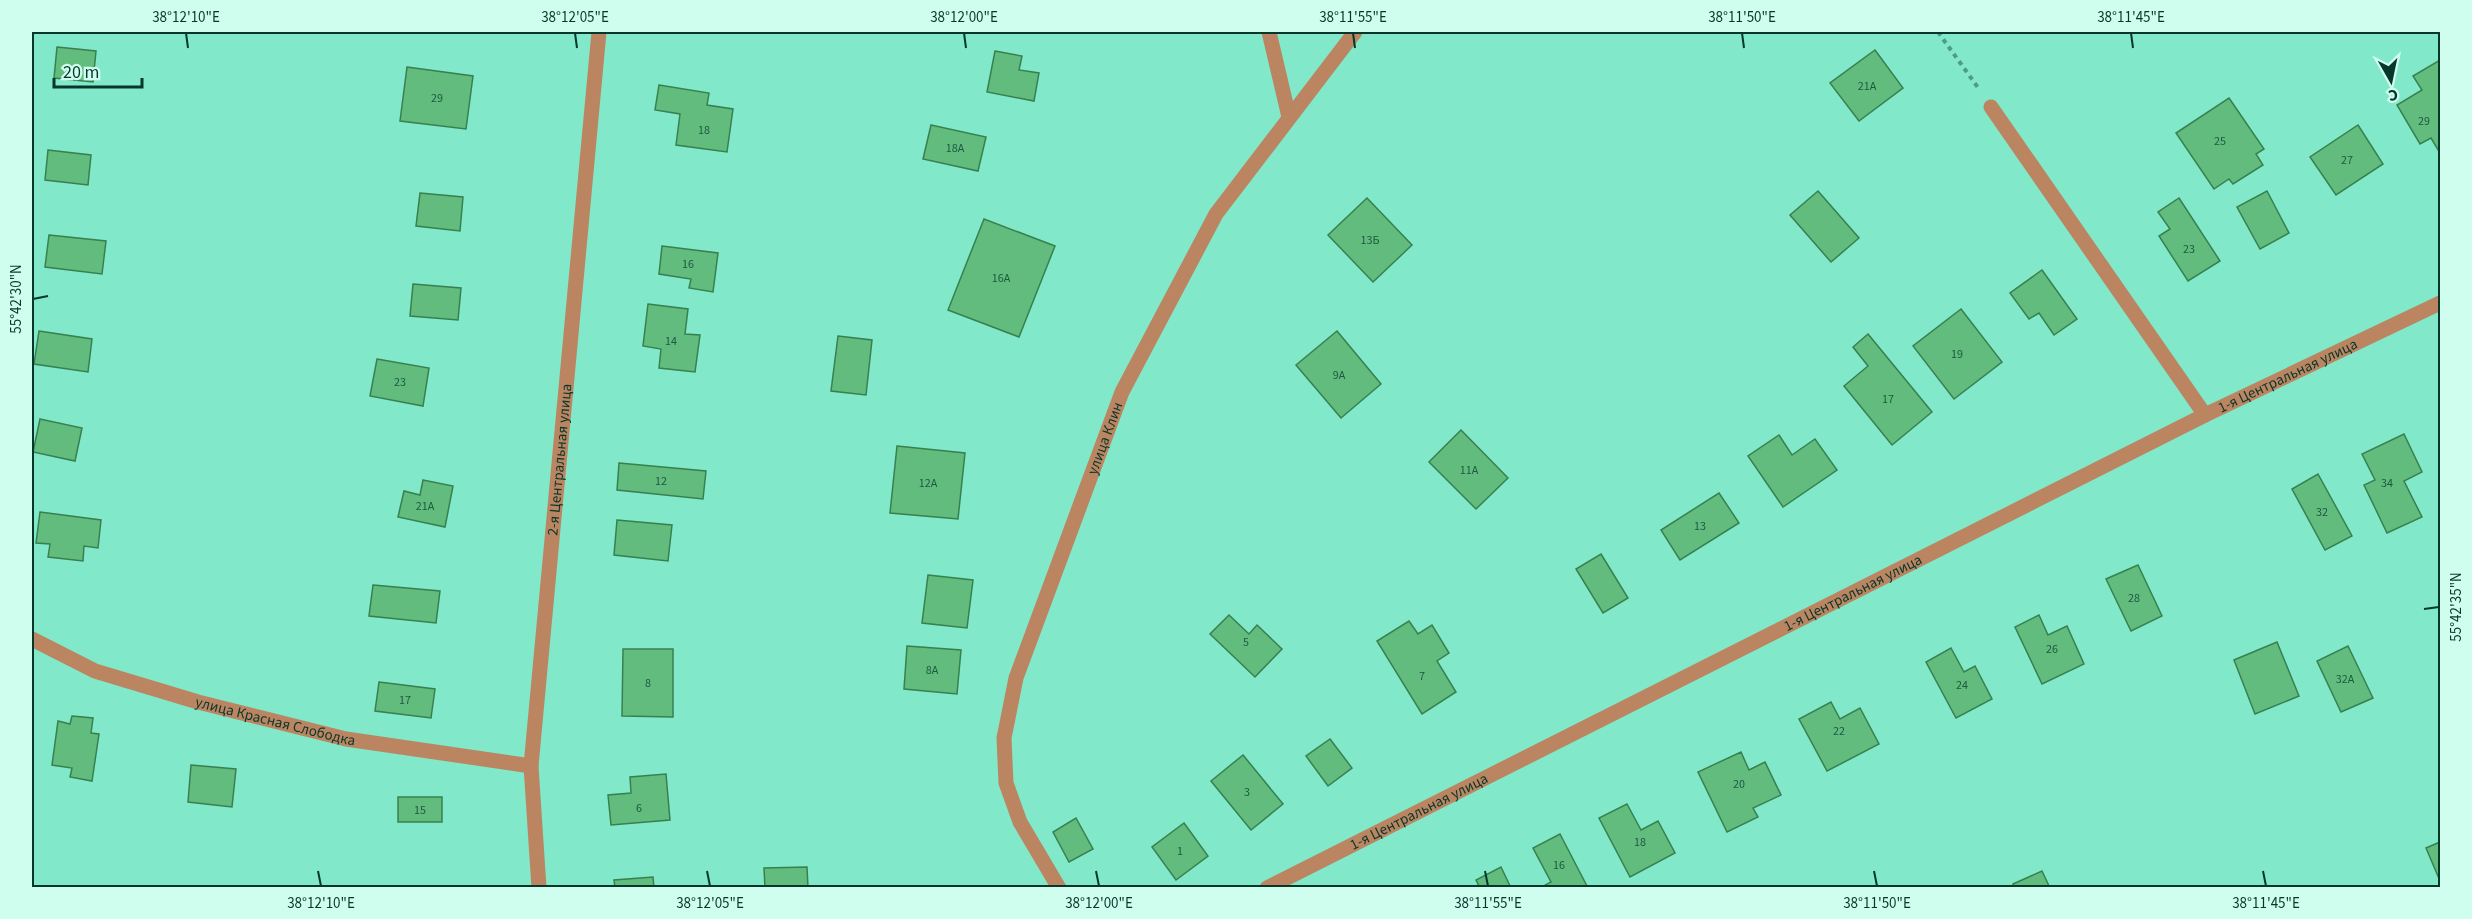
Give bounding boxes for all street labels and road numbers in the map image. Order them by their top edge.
street label: 1-я Центральная улица [2214,333,2361,418]
street label: 2-я Центральная улица [542,383,577,536]
street label: улица Клин [1082,399,1128,478]
street label: 1-я Центральная улица [1780,549,1926,636]
street label: улица Красная Слободка [193,691,357,751]
street label: 1-я Центральная улица [1346,768,1492,855]

